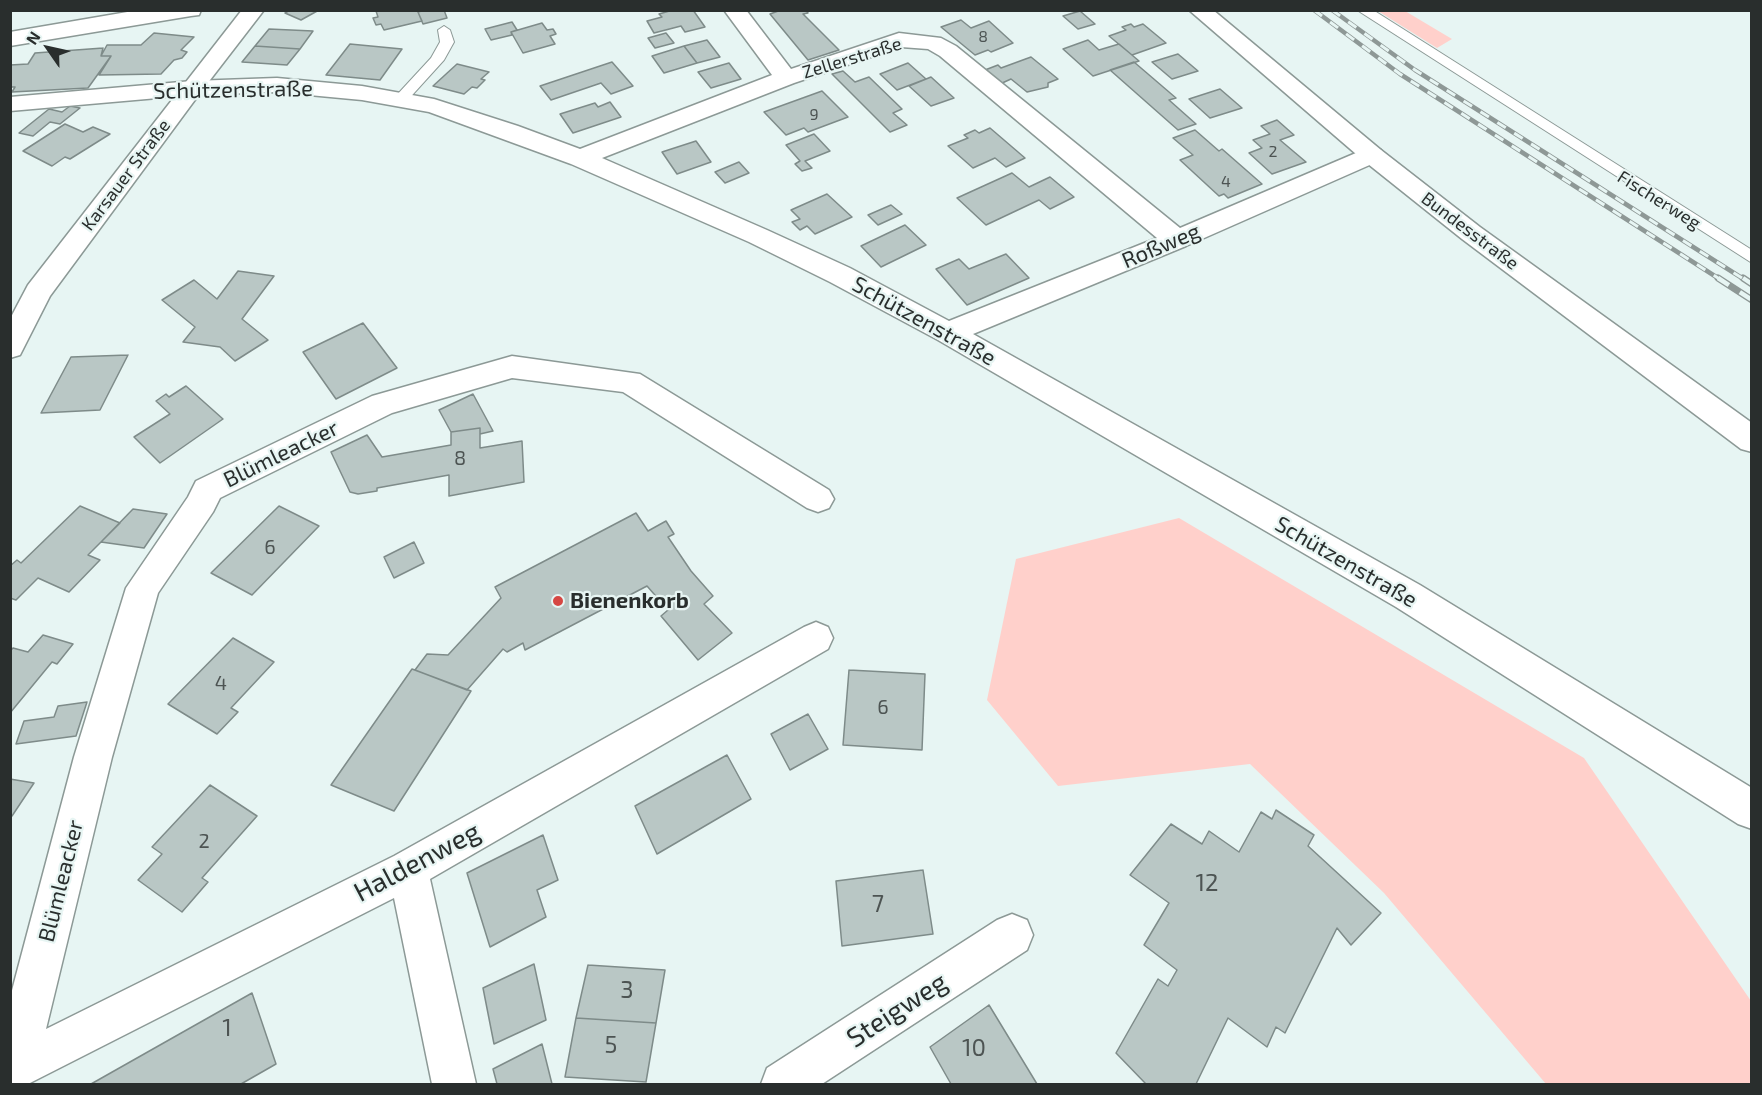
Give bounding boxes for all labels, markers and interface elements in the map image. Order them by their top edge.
north arrow [18,18,78,78]
house number: 8 [978,27,988,47]
text: N [22,28,44,48]
street label: Zellerstraße [800,33,904,83]
street label: Schützenstraße [153,75,313,105]
house number: 9 [809,105,819,125]
street label: Karsauer Straße [77,115,175,235]
house number: 2 [1269,142,1277,162]
street label: Fischerweg [1613,166,1705,234]
house number: 4 [1221,172,1231,192]
street label: Bundesstraße [1417,187,1523,275]
street label: Roßweg [1118,218,1204,274]
street label: Schützenstraße [848,271,1000,371]
street label: Blümleacker [219,415,343,493]
house number: 8 [454,446,466,470]
street label: Schützenstraße [1270,511,1422,613]
house number: 6 [264,535,276,559]
place label: Bienenkorb [570,588,689,614]
marker: Bienenkorb [551,594,565,608]
house number: 4 [215,671,227,695]
house number: 6 [877,695,889,719]
street label: Haldenweg [348,815,486,909]
street label: Blümleacker [33,817,89,945]
house number: 2 [198,829,210,853]
house number: 12 [1195,869,1219,897]
house number: 7 [872,890,884,918]
street label: Steigweg [841,966,953,1054]
house number: 3 [620,976,634,1004]
house number: 1 [222,1014,232,1042]
house number: 5 [605,1031,617,1059]
house number: 10 [962,1034,986,1062]

